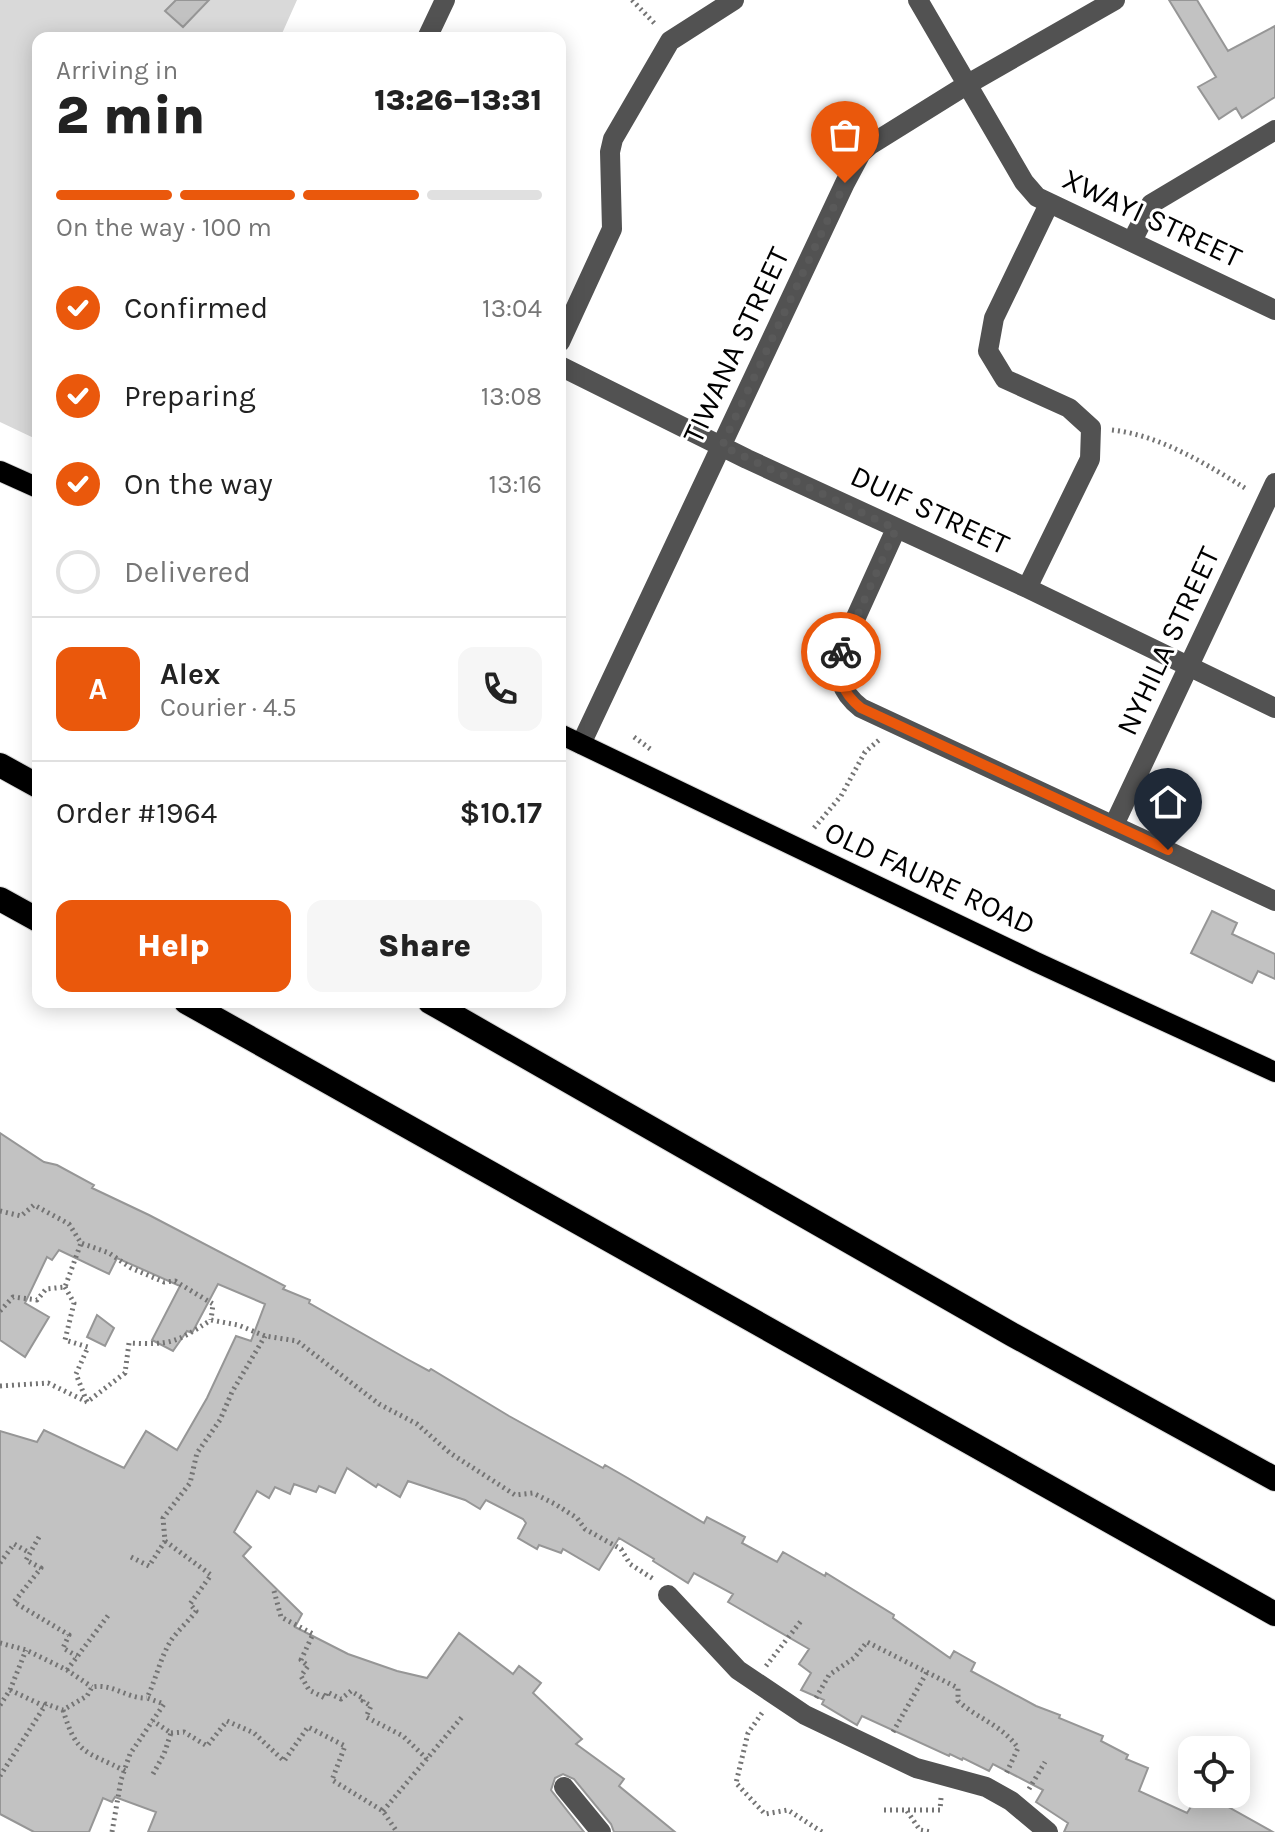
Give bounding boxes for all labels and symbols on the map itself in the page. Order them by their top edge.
pin [811,101,879,183]
street label: XWAYI STREET [1057,161,1247,275]
street label: TIWANA STREET [675,241,797,449]
street label: DUIF STREET [845,458,1015,562]
street label: NYHILA STREET [1109,541,1227,741]
courier [801,612,881,692]
pin [1134,768,1202,850]
street label: OLD FAURE ROAD [819,813,1041,943]

